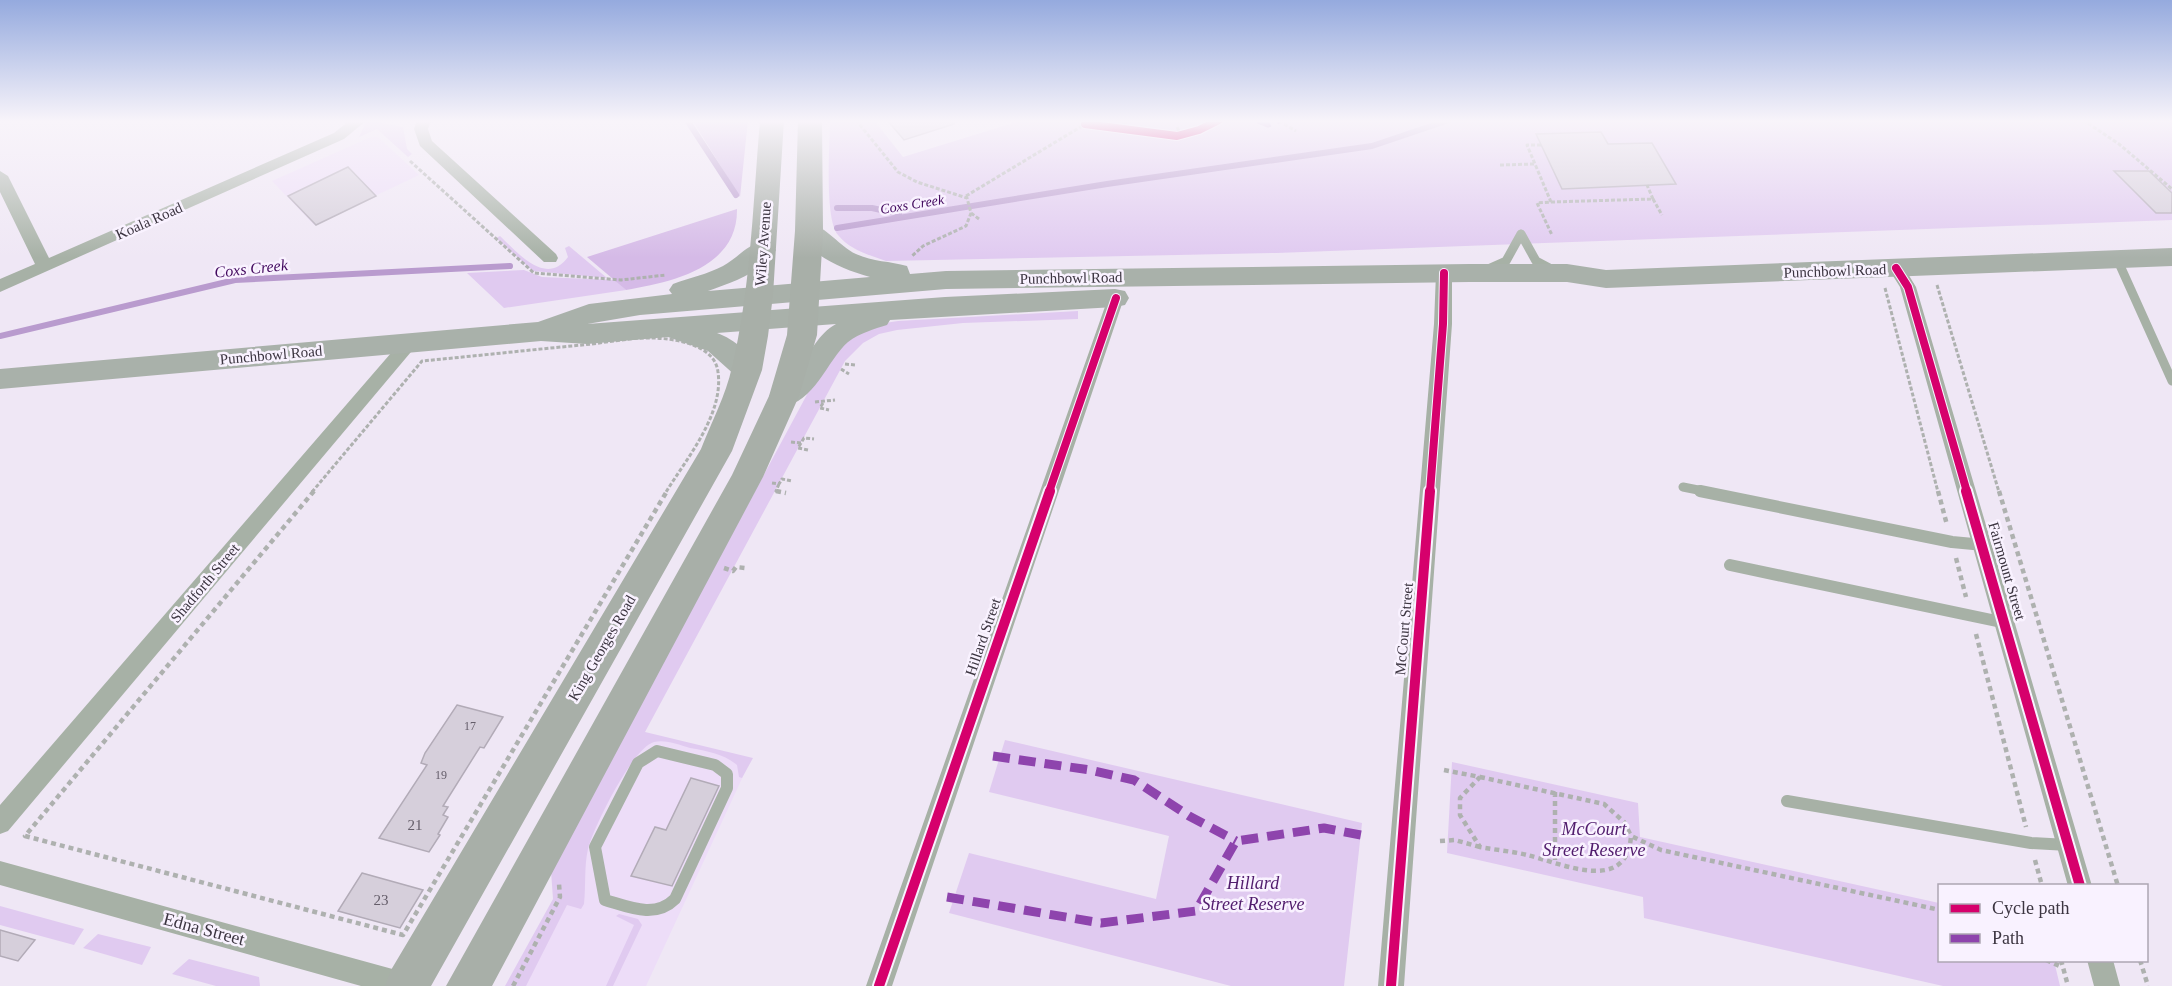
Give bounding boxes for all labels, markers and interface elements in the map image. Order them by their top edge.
water label: Coxs Creek [879,192,946,217]
street label: Koala Road [113,199,185,243]
street label: Wiley Avenue [752,201,774,287]
water label: Coxs Creek [214,256,289,281]
street label: Punchbowl Road [1783,261,1887,281]
street label: Punchbowl Road [1019,269,1123,287]
street label: Punchbowl Road [219,343,323,367]
street label: Fairmount Street [1985,520,2029,623]
street label: Shadforth Street [167,540,243,626]
street label: McCourt Street [1392,581,1416,676]
street label: King Georges Road [565,592,639,703]
street label: Hillard Street [962,595,1004,678]
house number: 17 [464,719,476,733]
house number: 19 [435,768,447,782]
house number: 21 [408,817,423,833]
park label: McCourt Street Reserve [1543,819,1645,860]
park label: Hillard Street Reserve [1202,873,1304,914]
legend [1938,884,2148,962]
house number: 23 [374,892,389,908]
text: Cycle path [1992,898,2069,918]
street label: Edna Street [161,909,247,949]
text: Path [1992,928,2024,948]

